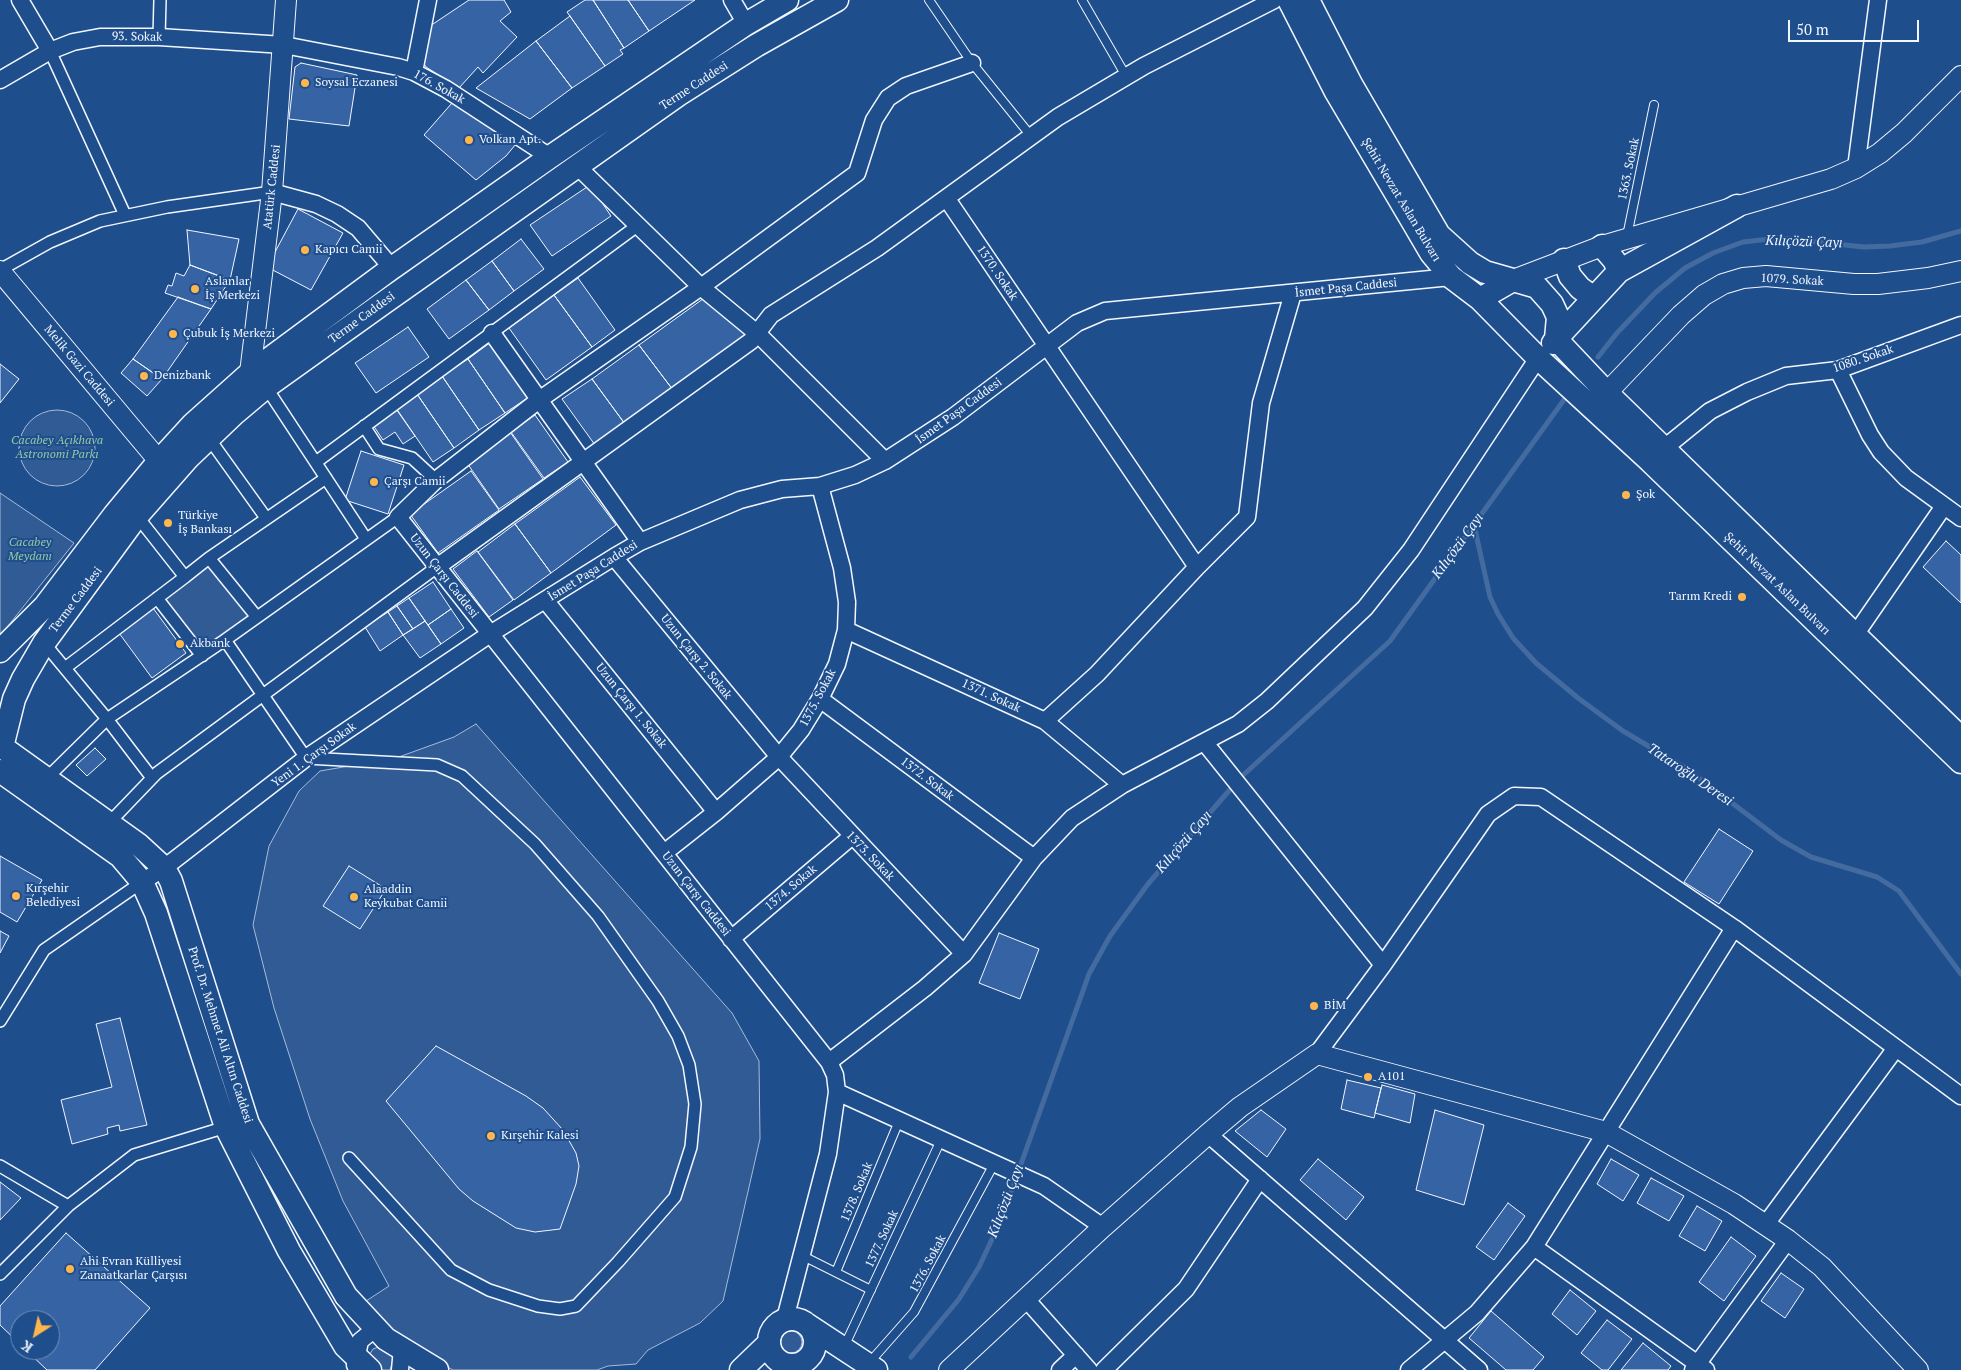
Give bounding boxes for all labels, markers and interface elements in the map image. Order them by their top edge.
scale bar [1791,10,1922,42]
text: 50 m [1796,19,1829,39]
street label: 93. Sokak [112,29,162,45]
street label: Terme Caddesi [657,59,731,113]
street label: 176. Sokak [411,67,467,107]
place label: Soysal Eczanesi [315,76,398,90]
marker: Soysal Eczanesi [299,77,311,89]
place label: Volkan Apt. [479,133,541,147]
marker: Volkan Apt. [463,134,475,146]
street label: Şehit Nevzat Aslan Bulvarı [1358,136,1444,264]
street label: 1363. Sokak [1615,137,1643,201]
street label: Atatürk Caddesi [260,144,284,230]
water label: Kılıçözü Çayı [1765,232,1843,252]
place label: Kapıcı Camii [315,243,383,257]
street label: 1370. Sokak [973,243,1021,303]
marker: Kapıcı Camii [299,244,311,256]
street label: 1079. Sokak [1760,271,1824,289]
place label: Aslanlar İş Merkezi [205,275,260,303]
street label: İsmet Paşa Caddesi [1294,275,1398,301]
marker: Aslanlar İş Merkezi [189,283,201,295]
street label: Terme Caddesi [326,289,398,347]
street label: Melik Gazi Caddesi [41,323,117,409]
place label: Çubuk İş Merkezi [183,327,275,341]
marker: Çubuk İş Merkezi [167,328,179,340]
street label: 1080. Sokak [1831,342,1895,376]
place label: Denizbank [154,369,211,383]
marker: Denizbank [138,370,150,382]
street label: İsmet Paşa Caddesi [913,375,1005,447]
park label: Cacabey Açıkhava Astronomi Parkı [11,434,103,462]
place label: Çarşı Camii [384,475,446,489]
marker: Çarşı Camii [368,476,380,488]
place label: Şok [1636,488,1655,502]
marker: Şok [1620,489,1632,501]
place label: Türkiye İş Bankası [178,509,232,537]
water label: Kılıçözü Çayı [1429,510,1487,582]
marker: Türkiye İş Bankası [162,517,174,529]
street label: Şehit Nevzat Aslan Bulvarı [1721,530,1833,638]
street label: Uzun Çarşı Caddesi [407,531,481,621]
park label: Cacabey Meydanı [8,536,52,564]
street label: İsmet Paşa Caddesi [546,538,640,604]
street label: Terme Caddesi [47,564,105,636]
place label: Tarım Kredi [1669,590,1732,604]
marker: Tarım Kredi [1736,591,1748,603]
street label: Uzun Çarşı 2. Sokak [657,612,735,702]
place label: Akbank [190,637,230,651]
marker: Akbank [174,638,186,650]
street label: Uzun Çarşı 1. Sokak [592,661,670,751]
street label: 1375. Sokak [797,667,839,729]
street label: 1371. Sokak [959,676,1023,716]
street label: Yeni 1. Çarşı Sokak [269,720,359,790]
water label: Tataroğlu Deresi [1644,740,1736,810]
street label: 1372. Sokak [897,754,957,804]
water label: Kılıçözü Çayı [1152,807,1216,877]
street label: 1373. Sokak [843,828,897,884]
street label: Uzun Çarşı Caddesi [659,849,733,939]
street label: 1374. Sokak [762,862,820,914]
place label: Kırşehir Belediyesi [26,882,80,910]
place label: Alaaddin Keykubat Camii [364,883,447,911]
marker: Kırşehir Belediyesi [10,890,22,902]
marker: Alaaddin Keykubat Camii [348,891,360,903]
street label: Prof. Dr. Mehmet Ali Altın Caddesi [185,945,255,1125]
place label: BİM [1324,999,1346,1013]
marker: BİM [1308,1000,1320,1012]
place label: A101 [1378,1070,1405,1084]
marker: A101 [1362,1071,1374,1083]
place label: Kırşehir Kalesi [501,1129,579,1143]
marker: Kırşehir Kalesi [485,1130,497,1142]
street label: 1378. Sokak [838,1160,876,1224]
water label: Kılıçözü Çayı [984,1162,1028,1240]
street label: 1377. Sokak [862,1208,902,1270]
street label: 1376. Sokak [907,1233,949,1295]
place label: Ahi Evran Külliyesi Zanaatkarlar Çarşısı [80,1255,187,1283]
marker: Ahi Evran Külliyesi Zanaatkarlar Çarşısı [64,1263,76,1275]
north arrow [10,1310,60,1360]
text: K [17,1336,36,1358]

